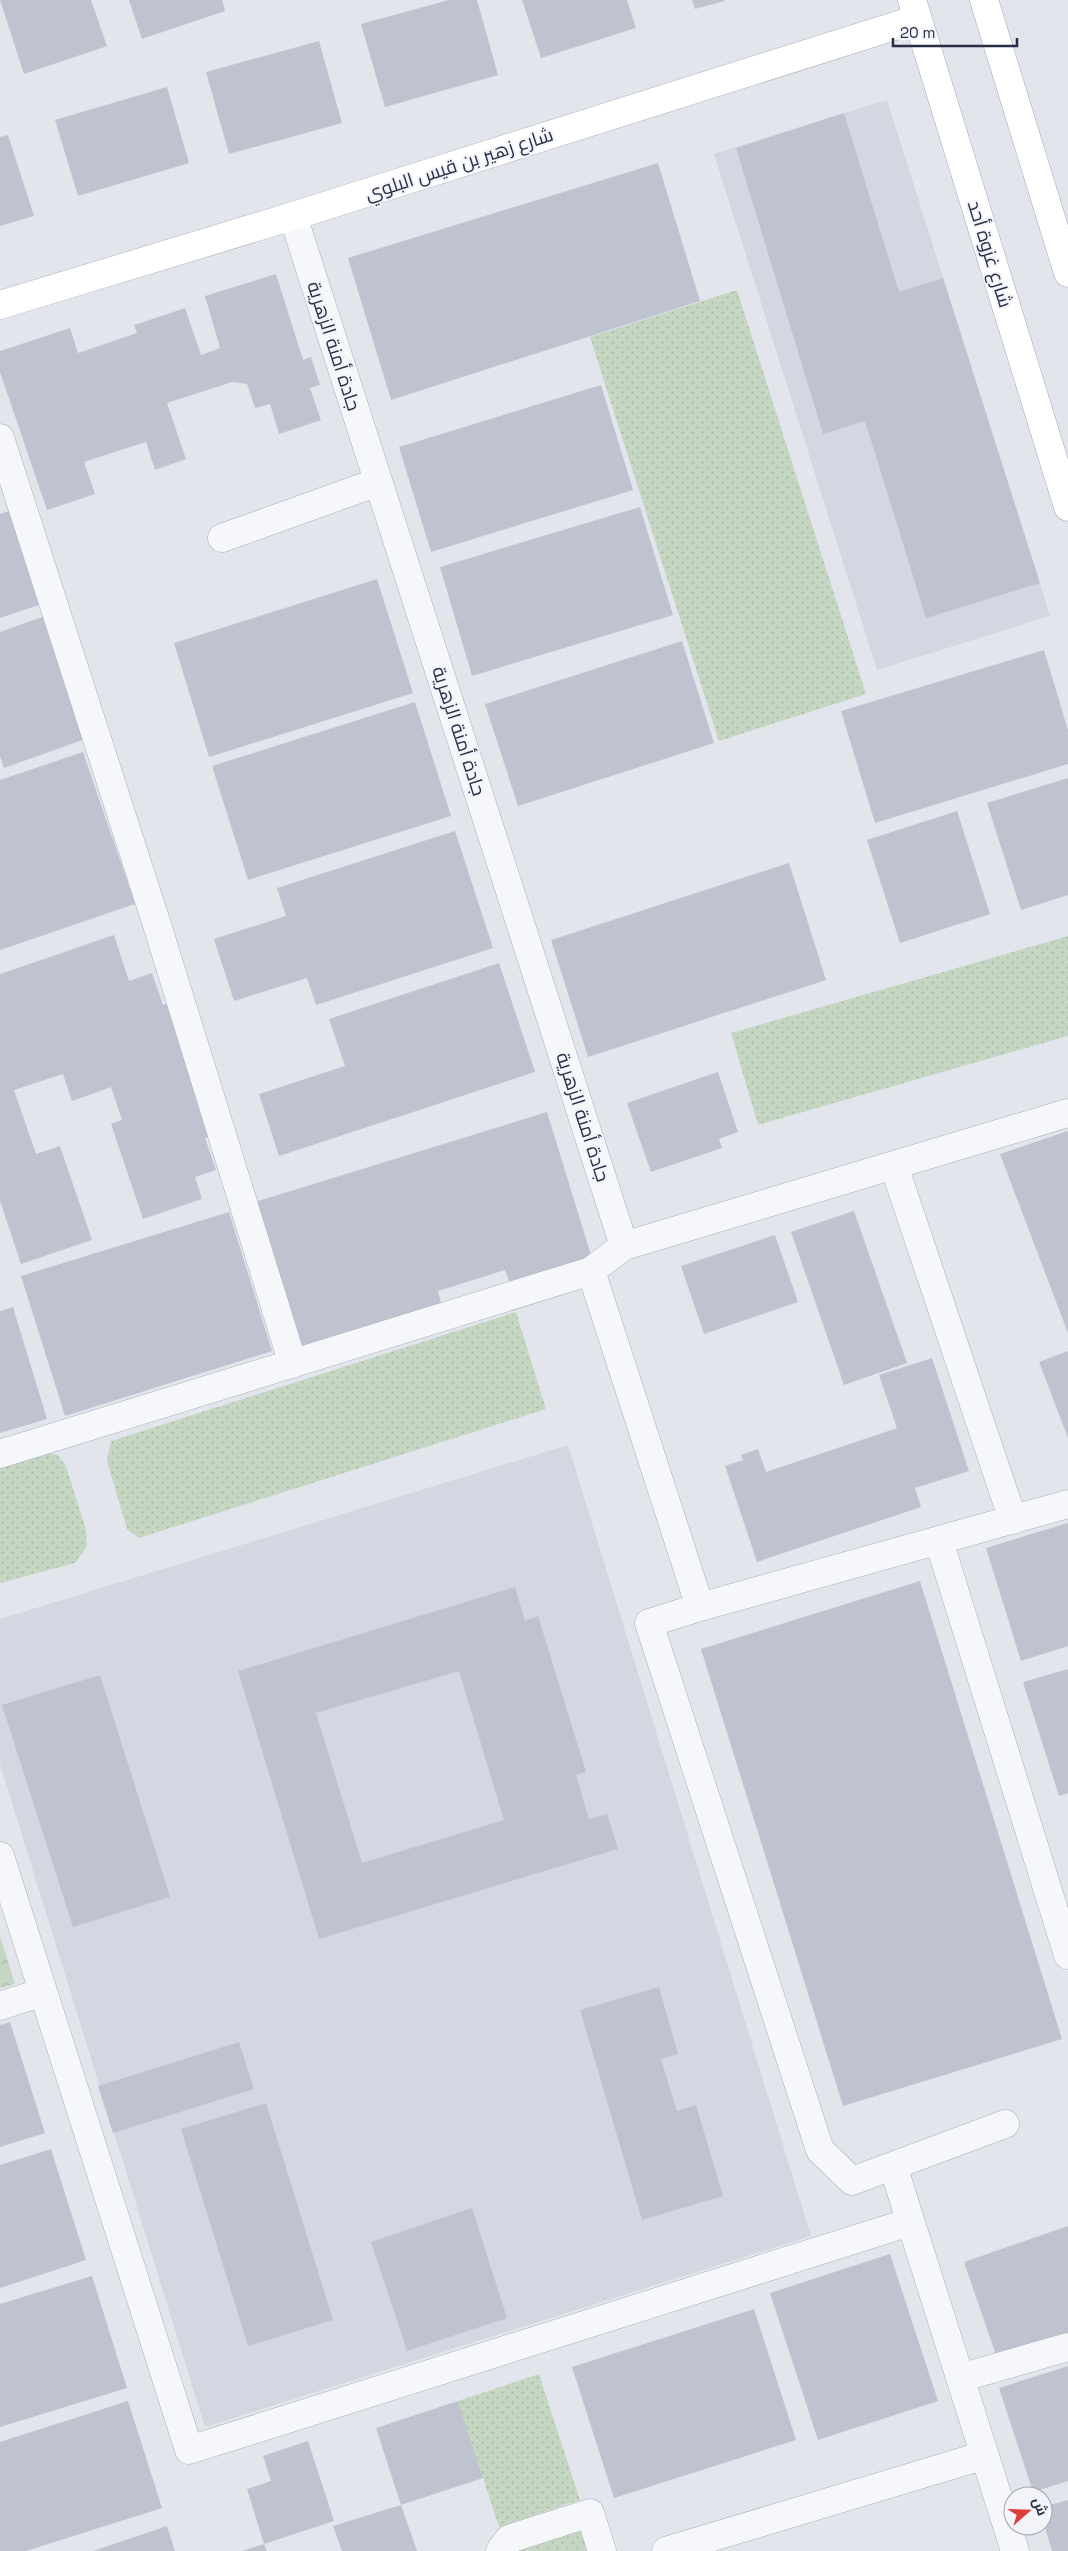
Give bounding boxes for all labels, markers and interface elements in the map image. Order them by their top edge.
scale bar [893,15,1017,47]
text: 20 m [900,23,935,42]
street label: شارع زهير بن قيس البلوي [362,122,557,208]
street label: شارع غزوة أحد [961,197,1018,311]
street label: جادة أمنة الزهرية [301,278,367,414]
street label: جادة أمنة الزهرية [426,663,492,799]
street label: جادة أمنة الزهرية [550,1049,616,1185]
north arrow [1003,2486,1053,2536]
text: ش [1029,2495,1052,2518]

